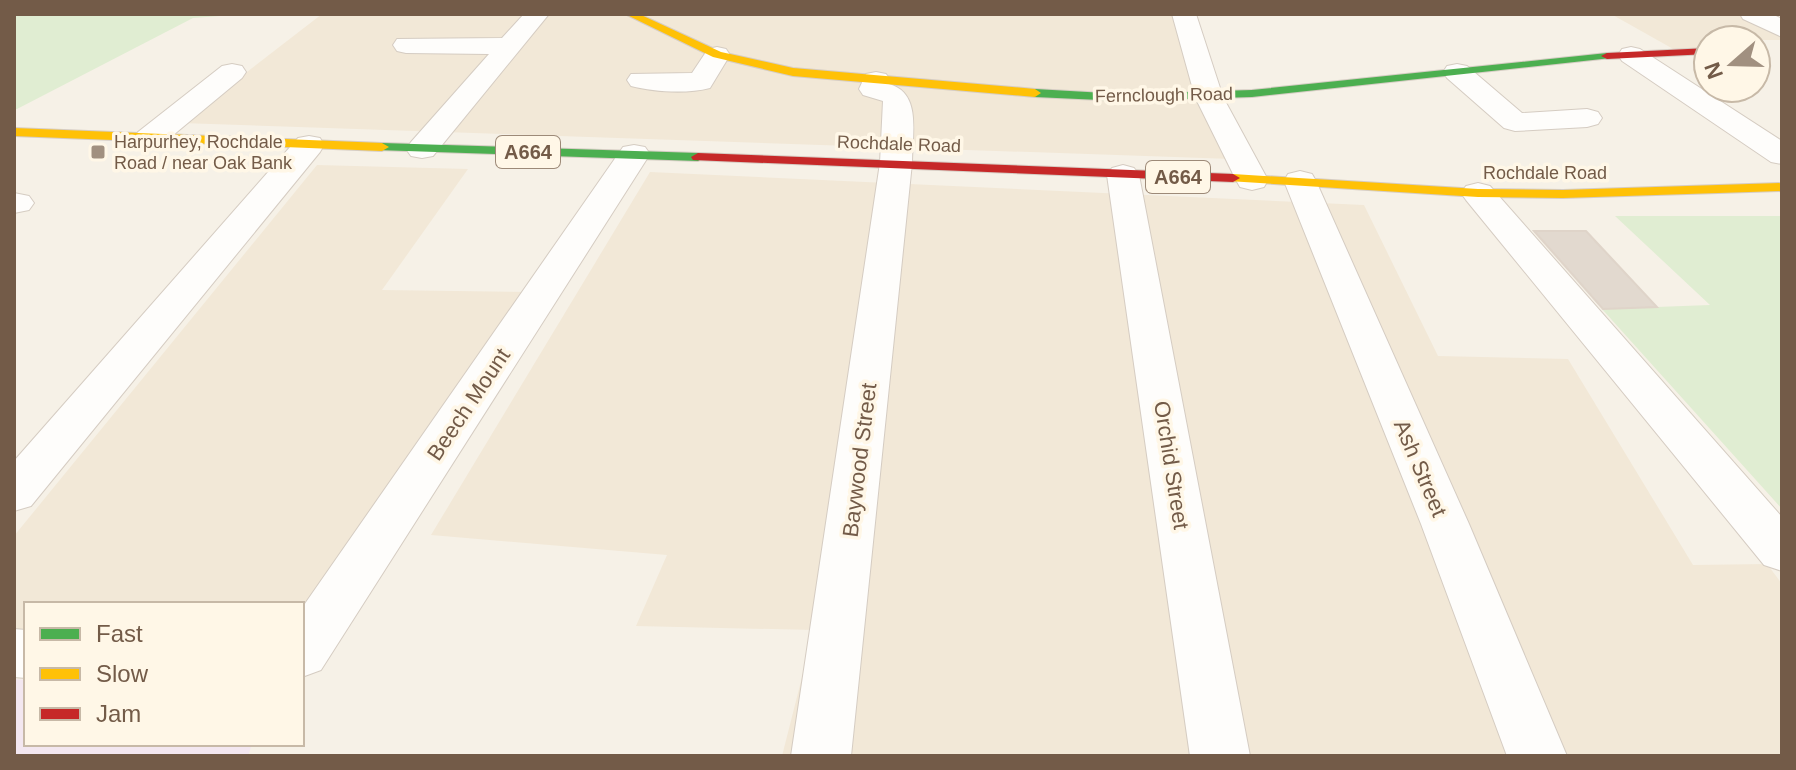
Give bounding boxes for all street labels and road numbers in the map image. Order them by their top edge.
street label: Fernclough Road [1095,84,1233,106]
street label: Rochdale Road [837,132,961,156]
road number: A664 [496,136,560,168]
road number: A664 [1146,161,1210,193]
street label: Rochdale Road [1483,163,1607,183]
street label: Beech Mount [422,344,515,465]
street label: Baywood Street [838,381,881,539]
street label: Orchid Street [1149,399,1194,531]
street label: Ash Street [1389,416,1452,520]

